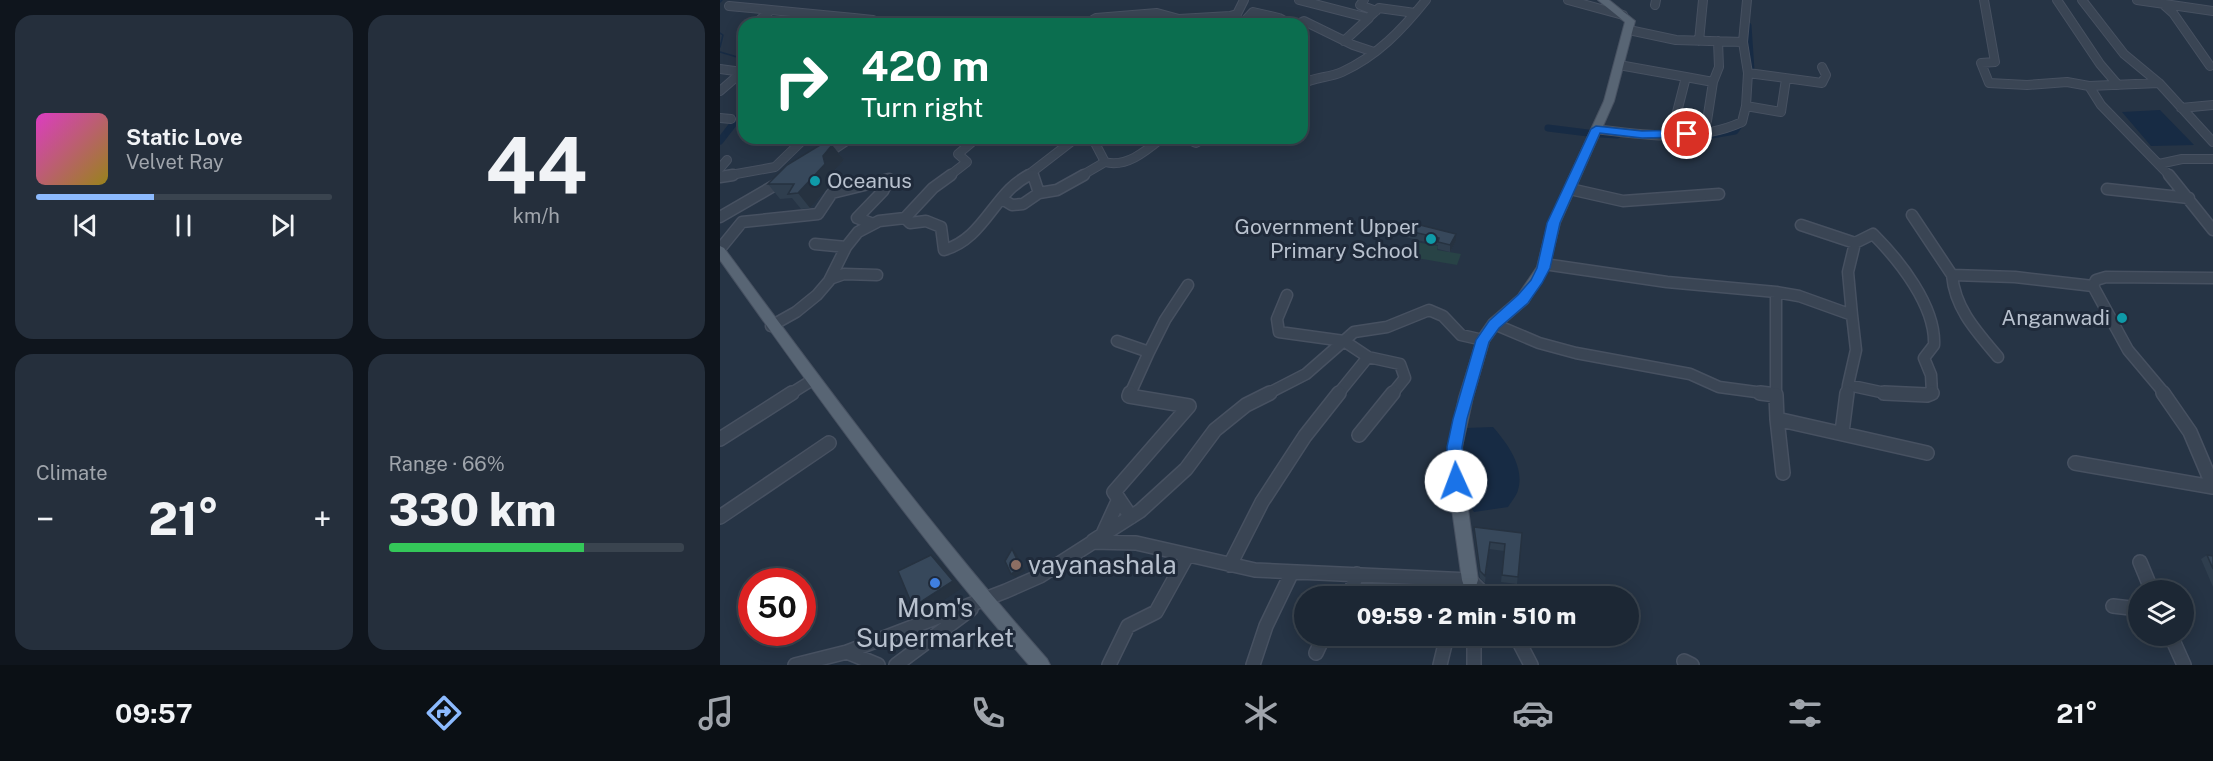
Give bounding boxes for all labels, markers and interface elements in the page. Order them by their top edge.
text: 420 m [861,41,989,90]
icon: right [762,42,840,120]
text: Turn right [861,91,984,123]
pin [1661,108,1712,159]
icon: arrive [1670,117,1703,150]
text: 44 [485,119,587,211]
text: Static Love [126,124,243,150]
text: Velvet Ray [126,150,224,174]
place label: Oceanus [827,168,912,193]
marker: Oceanus [808,174,822,188]
text: km/h [513,204,560,228]
icon: previous [69,209,102,242]
icon: pause [167,209,200,242]
icon: next [266,209,299,242]
place label: Government Upper Primary School [1235,214,1419,263]
marker: Government Upper Primary School [1424,232,1438,246]
place label: Anganwadi [2001,305,2110,330]
marker: Anganwadi [2115,311,2129,325]
position arrow [1424,449,1488,513]
text: Range · 66% [389,452,505,476]
text: Climate [36,461,108,485]
text: 330 km [389,483,556,536]
text: 21° [148,492,219,545]
text: − [36,500,54,538]
text: + [313,500,331,538]
place label: vayanashala [1028,549,1177,580]
marker: vayanashala [1009,558,1023,572]
speed limit sign: 50 [738,568,816,646]
marker: Mom's Supermarket [928,576,942,590]
map controls [2128,580,2194,646]
button: layers [2128,580,2194,646]
place label: Mom's Supermarket [856,592,1014,653]
text: 09:59 · 2 min · 510 m [1357,603,1576,629]
icon: directions [423,692,465,734]
icon: music [695,692,737,734]
icon: phone [967,692,1009,734]
icon: climate [1240,692,1282,734]
icon: car [1512,692,1554,734]
icon: filters [1784,692,1826,734]
text: 09:57 [115,697,193,729]
text: 21° [2056,697,2098,729]

